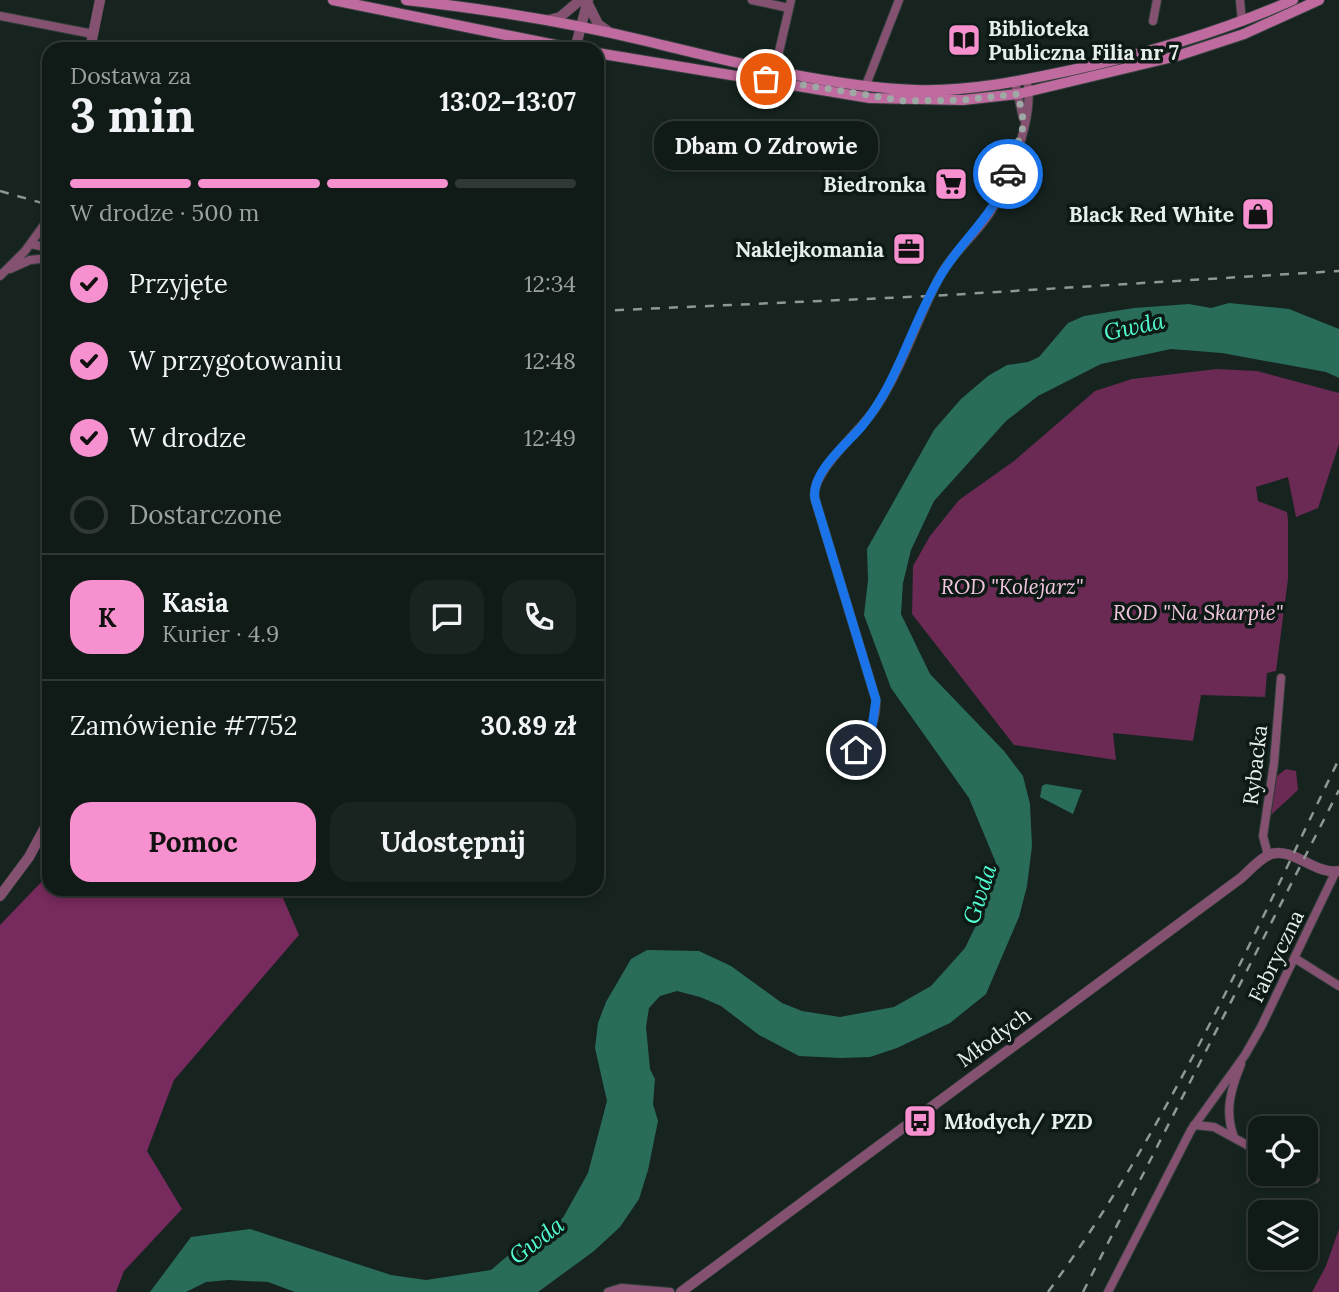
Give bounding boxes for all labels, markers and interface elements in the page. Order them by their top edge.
place label: Biblioteka Publiczna Filia nr 7 [988,15,1179,66]
library icon: Biblioteka Publiczna Filia nr 7 [945,21,983,59]
pin [736,49,796,109]
icon: bag [747,60,785,98]
text: Dostawa za [70,61,191,90]
text: 13:02–13:07 [439,85,576,118]
text: 3 min [70,86,195,145]
callout: Dbam O Zdrowie [654,121,878,170]
text: Dbam O Zdrowie [674,131,858,160]
courier [973,139,1043,209]
icon: car [989,155,1027,193]
supermarket icon: Biedronka [932,165,970,203]
place label: Biedronka [823,171,926,198]
shop icon: Black Red White [1239,195,1277,233]
text: W drodze · 500 m [70,198,259,227]
place label: Black Red White [1069,201,1234,228]
office icon: Naklejkomania [890,230,928,268]
place label: Naklejkomania [735,236,884,263]
icon: check [70,265,108,303]
text: Przyjęte [129,267,228,300]
text: 12:34 [524,269,576,298]
water label: Gwda [1101,305,1167,347]
icon: check [70,342,108,380]
text: W przygotowaniu [129,344,342,377]
text: 12:48 [524,346,576,375]
icon: check [70,419,108,457]
text: W drodze [129,421,246,454]
text: 12:49 [524,423,576,452]
text: Dostarczone [129,498,282,531]
park label: ROD "Kolejarz" [941,573,1083,600]
button: chat [410,580,484,654]
button: phone [502,580,576,654]
text: Kasia [162,586,229,619]
park label: ROD "Na Skarpie" [1113,599,1283,626]
text: K [98,601,116,634]
text: Kurier · 4.9 [162,619,279,648]
text: Zamówienie #7752 [70,709,297,742]
text: 30.89 zł [481,709,576,742]
pin [826,720,886,780]
street label: Rybacka [1237,723,1273,807]
icon: home [837,731,875,769]
button: Pomoc [70,802,316,882]
button: Udostępnij [330,802,576,882]
water label: Gwda [956,860,1002,928]
street label: Fabryczna [1242,905,1310,1007]
street label: Młodych [952,1001,1036,1073]
bus stop icon: Młodych/ PZD [901,1102,939,1140]
place label: Młodych/ PZD [944,1108,1093,1135]
map controls [1248,1116,1318,1270]
button: locate [1248,1116,1318,1186]
button: layers [1248,1200,1318,1270]
water label: Gwda [503,1210,569,1270]

